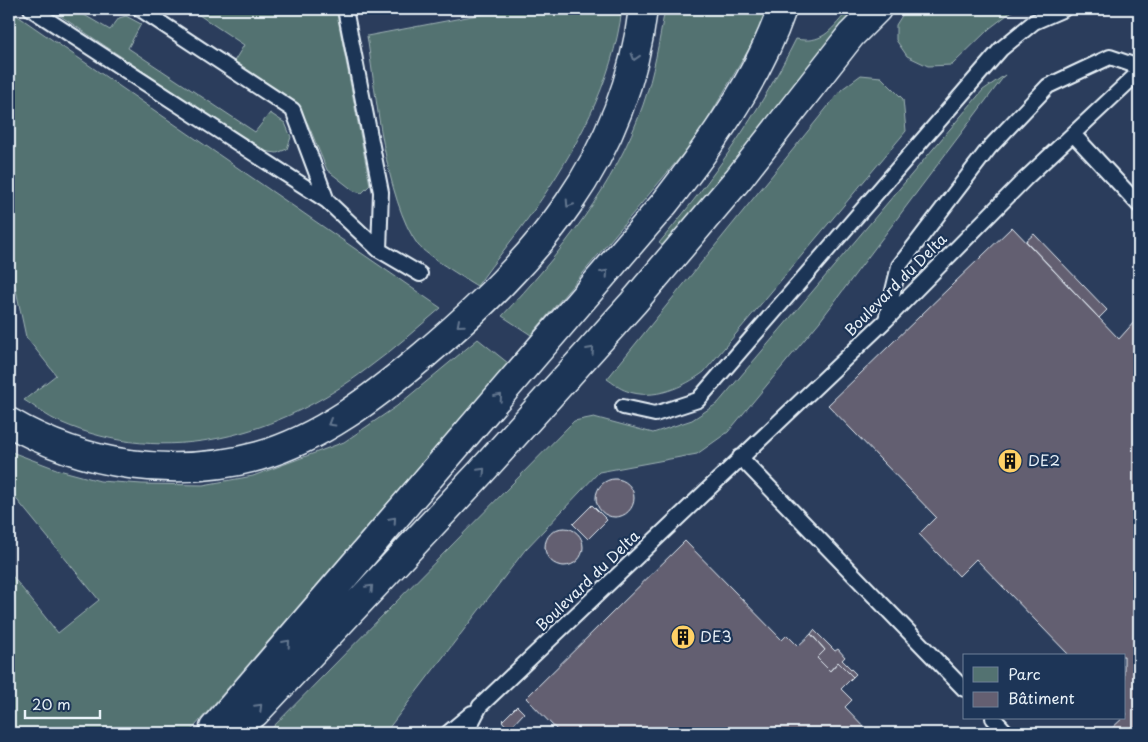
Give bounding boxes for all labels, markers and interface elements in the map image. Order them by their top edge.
one-way arrow [630,52,640,60]
one-way arrow [566,198,575,208]
street label: Boulevard du Delta [838,227,952,340]
one-way arrow [599,270,608,279]
one-way arrow [456,318,465,327]
one-way arrow [585,347,593,356]
one-way arrow [493,393,502,402]
one-way arrow [328,417,337,427]
building icon: DE2 [997,448,1023,474]
place label: DE2 [1028,448,1060,471]
one-way arrow [476,467,485,476]
one-way arrow [387,517,396,526]
street label: Boulevard du Delta [530,524,645,636]
one-way arrow [364,585,373,594]
building icon: DE3 [670,624,696,650]
place label: DE3 [700,624,732,647]
one-way arrow [281,640,290,649]
legend [963,654,1126,720]
text: Parc [1008,662,1041,685]
text: Bâtiment [1008,686,1075,709]
scale bar [25,687,100,719]
text: 20 m [32,692,71,715]
one-way arrow [253,704,262,713]

